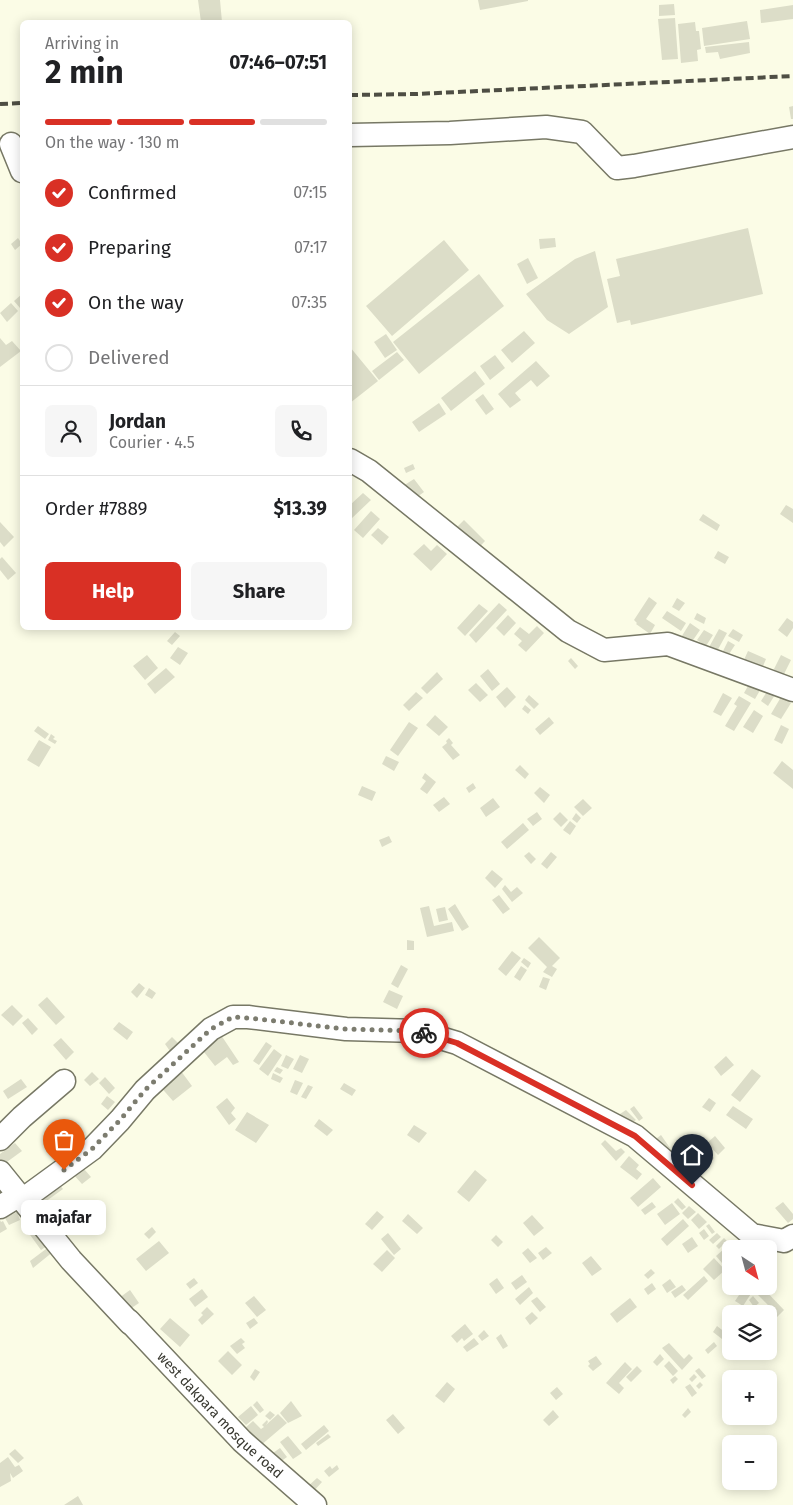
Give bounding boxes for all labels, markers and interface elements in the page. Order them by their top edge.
text: Arriving in [45,34,119,53]
text: 07:46–07:51 [229,51,327,74]
text: 2 min [45,53,124,91]
text: On the way · 130 m [45,133,180,152]
icon: check [45,179,73,207]
text: Confirmed [88,181,177,204]
text: 07:15 [293,183,327,202]
icon: check [45,234,73,262]
text: Preparing [88,236,171,259]
text: 07:17 [294,238,327,257]
icon: check [45,289,73,317]
text: On the way [88,291,184,314]
text: 07:35 [291,293,327,312]
text: Delivered [88,346,170,369]
button: person [45,405,97,457]
button: phone [275,405,327,457]
text: Jordan [109,410,166,433]
text: Courier · 4.5 [109,433,195,452]
text: Order #7889 [45,497,148,520]
text: $13.39 [273,497,327,520]
button: Help [45,562,181,620]
button: Share [191,562,327,620]
courier [399,1008,449,1058]
icon: bike [410,1019,438,1047]
pin [43,1119,85,1170]
icon: bag [50,1126,78,1154]
pin [671,1134,713,1185]
icon: home [678,1141,706,1169]
callout: majafar [22,1200,106,1235]
text: majafar [36,1208,91,1227]
north arrow [722,1240,778,1295]
map controls [722,1240,777,1490]
button: layers [722,1305,777,1360]
street label: west dakpara mosque road [153,1348,286,1482]
button: + [722,1370,777,1425]
button: − [722,1435,777,1490]

